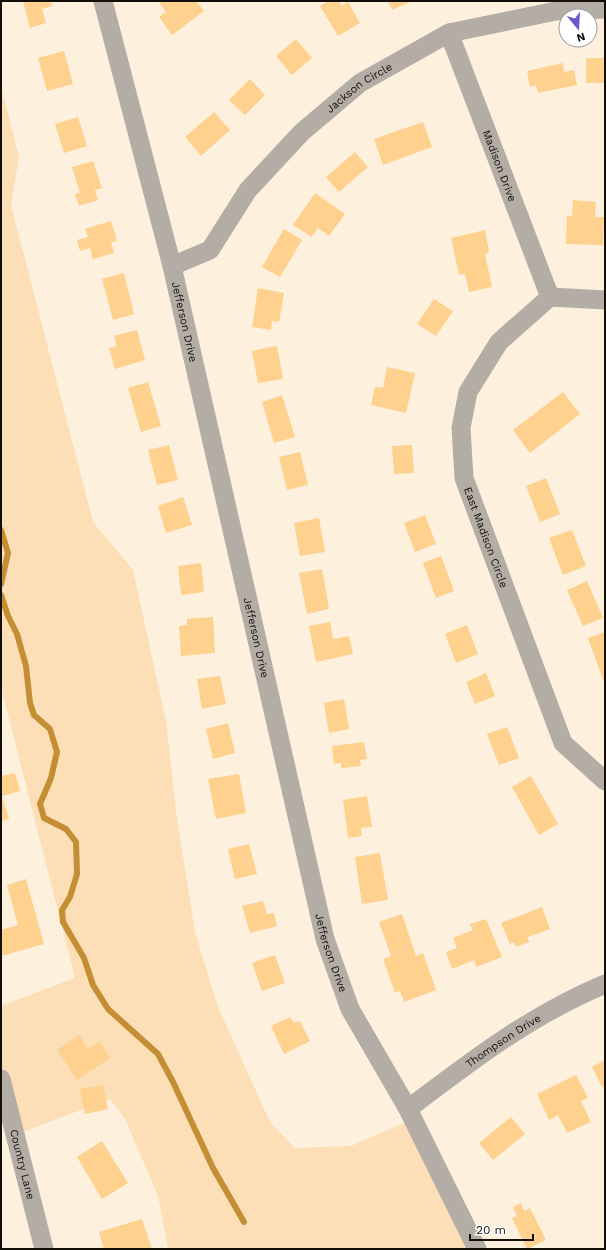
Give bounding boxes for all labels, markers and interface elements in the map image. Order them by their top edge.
north arrow [558,8,598,48]
text: N [575,30,587,44]
street label: Jackson Circle [324,60,395,116]
street label: Madison Drive [480,128,519,204]
street label: Jefferson Drive [169,280,200,363]
street label: East Madison Circle [461,485,510,590]
street label: Jefferson Drive [241,596,271,679]
street label: Jefferson Drive [312,912,349,994]
street label: Thompson Drive [463,1012,543,1071]
street label: Country Lane [7,1128,37,1201]
scale bar [470,1216,533,1242]
text: 20 m [476,1223,506,1237]

